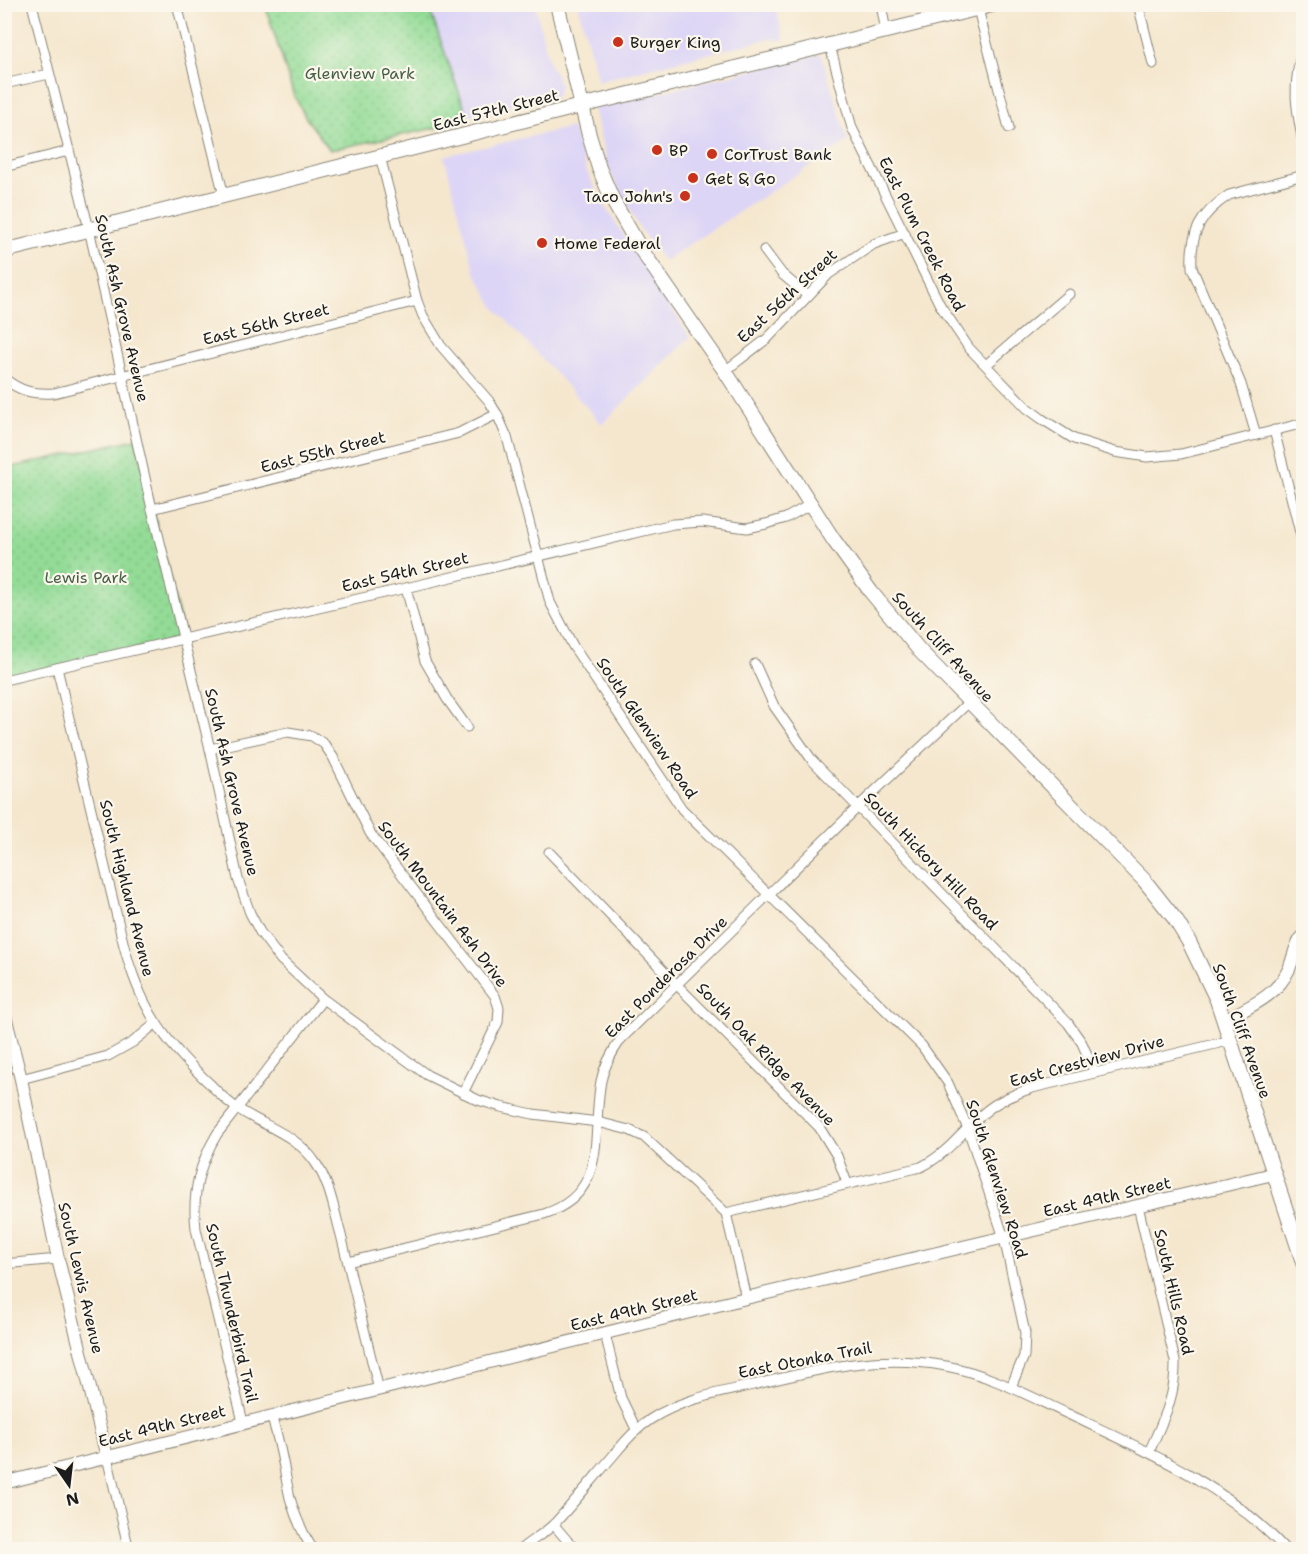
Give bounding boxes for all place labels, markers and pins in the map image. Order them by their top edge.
place label: Burger King [630,32,721,53]
marker: Burger King [611,35,625,49]
place label: BP [669,140,688,161]
marker: BP [650,143,664,157]
place label: CorTrust Bank [724,144,832,165]
marker: CorTrust Bank [705,147,719,161]
place label: Get & Go [705,168,776,189]
marker: Get & Go [686,171,700,185]
place label: Taco John's [584,186,673,207]
marker: Taco John's [678,189,692,203]
place label: Home Federal [554,233,661,254]
marker: Home Federal [535,236,549,250]

